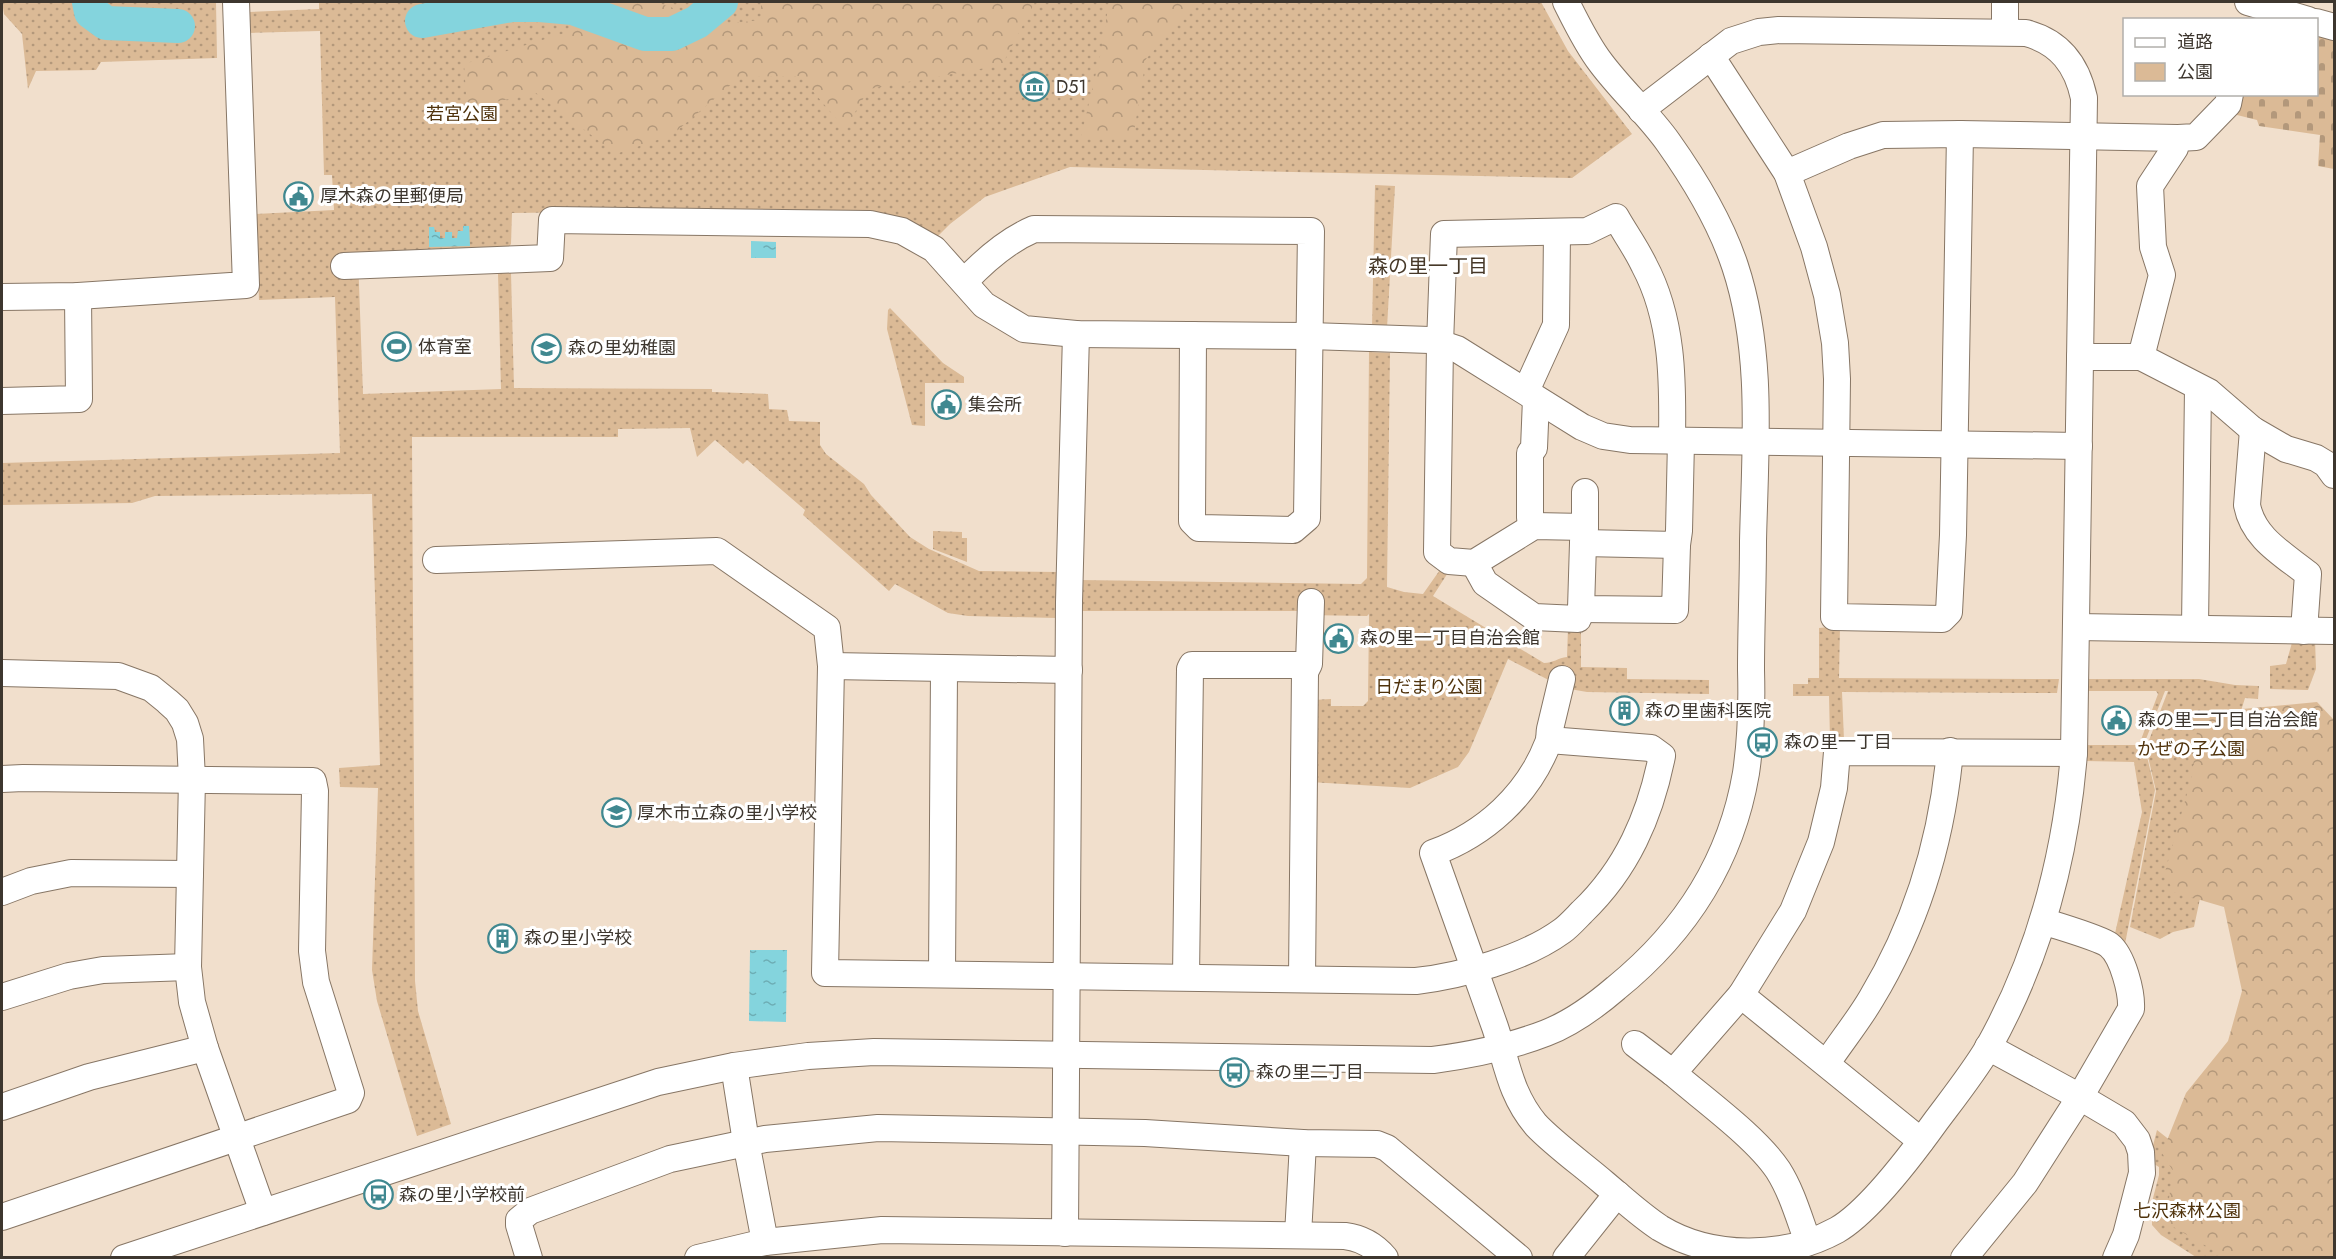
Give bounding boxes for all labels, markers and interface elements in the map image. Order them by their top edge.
legend [2123,18,2318,96]
text: 道路 [2177,29,2213,55]
text: 公園 [2177,59,2213,85]
museum icon: D51 [1019,71,1051,103]
place label: D51 [1056,74,1087,100]
park label: 若宮公園 [426,101,498,127]
public building icon: 厚木森の里郵便局 [283,180,315,212]
place label: 厚木森の里郵便局 [320,183,464,209]
district label: 森の里一丁目 [1368,252,1488,281]
sports icon: 体育室 [381,331,413,363]
school or university icon: 森の里幼稚園 [531,332,563,364]
place label: 体育室 [418,334,472,360]
place label: 森の里幼稚園 [568,335,676,361]
public building icon: 集会所 [931,389,963,421]
place label: 集会所 [968,392,1022,418]
public building icon: 森の里一丁目自治会館 [1323,622,1355,654]
place label: 森の里一丁目自治会館 [1360,625,1540,651]
park label: 日だまり公園 [1375,674,1483,700]
building icon: 森の里歯科医院 [1608,695,1640,727]
place label: 森の里歯科医院 [1645,698,1771,724]
public building icon: 森の里二丁目自治会館 [2101,704,2133,736]
place label: 森の里二丁目自治会館 [2138,707,2318,733]
bus stop icon: 森の里一丁目 [1747,726,1779,758]
place label: 森の里一丁目 [1784,729,1892,755]
park label: かぜの子公園 [2137,736,2245,762]
school or university icon: 厚木市立森の里小学校 [600,797,632,829]
place label: 厚木市立森の里小学校 [637,800,817,826]
building icon: 森の里小学校 [487,922,519,954]
place label: 森の里小学校 [524,925,632,951]
bus stop icon: 森の里二丁目 [1219,1056,1251,1088]
place label: 森の里二丁目 [1256,1059,1364,1085]
bus stop icon: 森の里小学校前 [362,1179,394,1211]
place label: 森の里小学校前 [399,1182,525,1208]
park label: 七沢森林公園 [2133,1198,2241,1224]

